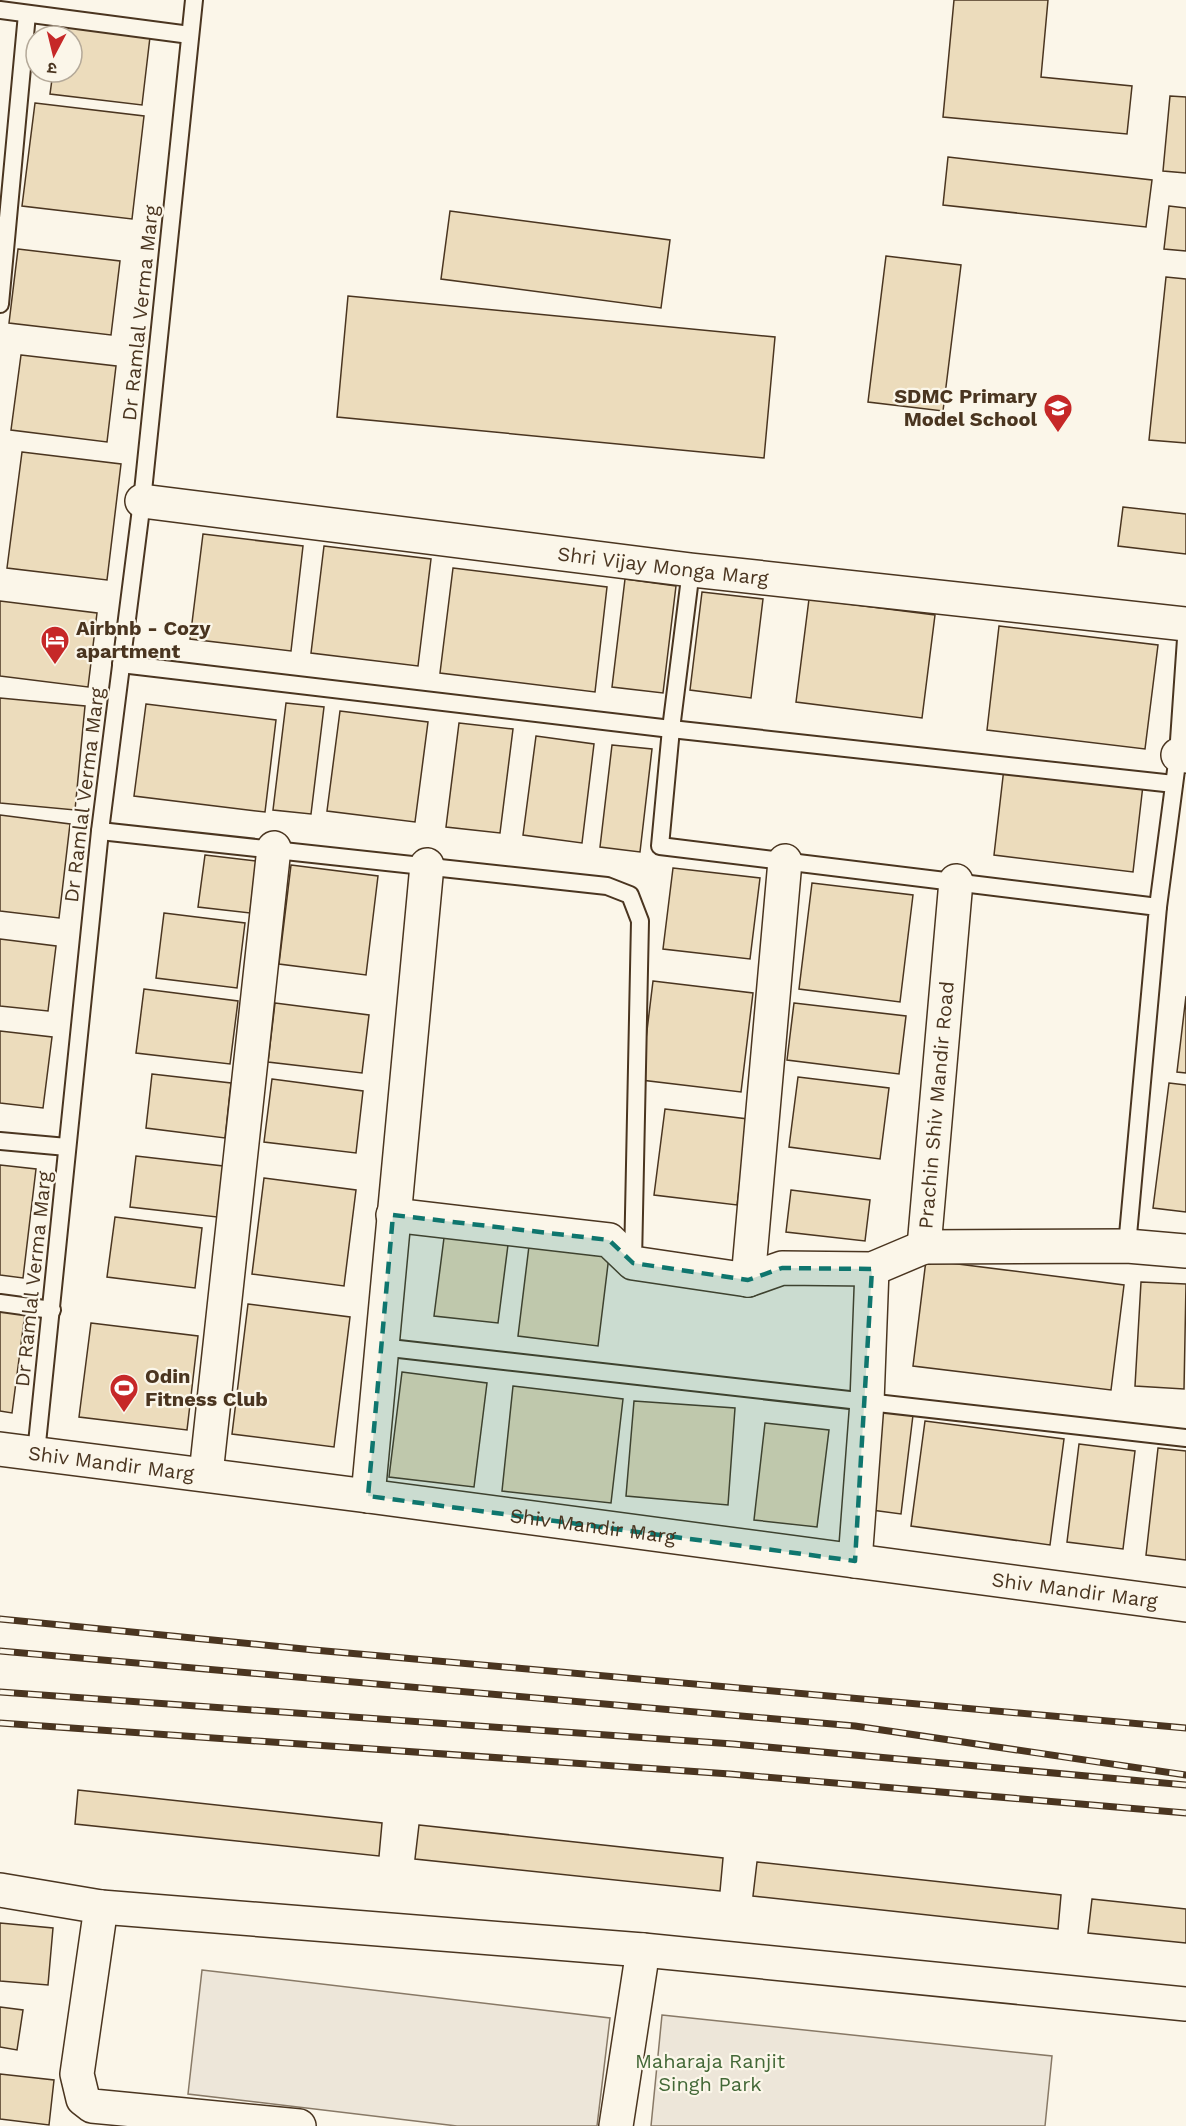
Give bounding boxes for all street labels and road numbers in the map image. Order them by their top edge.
street label: Dr Ramlal Verma Marg [117,204,163,422]
street label: Shri Vijay Monga Marg [556,541,770,590]
street label: Dr Ramlal Verma Marg [59,686,109,904]
street label: Prachin Shiv Mandir Road [913,980,959,1230]
street label: Dr Ramlal Verma Marg [10,1170,56,1388]
street label: Shiv Mandir Marg [27,1441,196,1486]
street label: Shiv Mandir Marg [509,1503,678,1549]
street label: Shiv Mandir Marg [990,1567,1159,1613]

